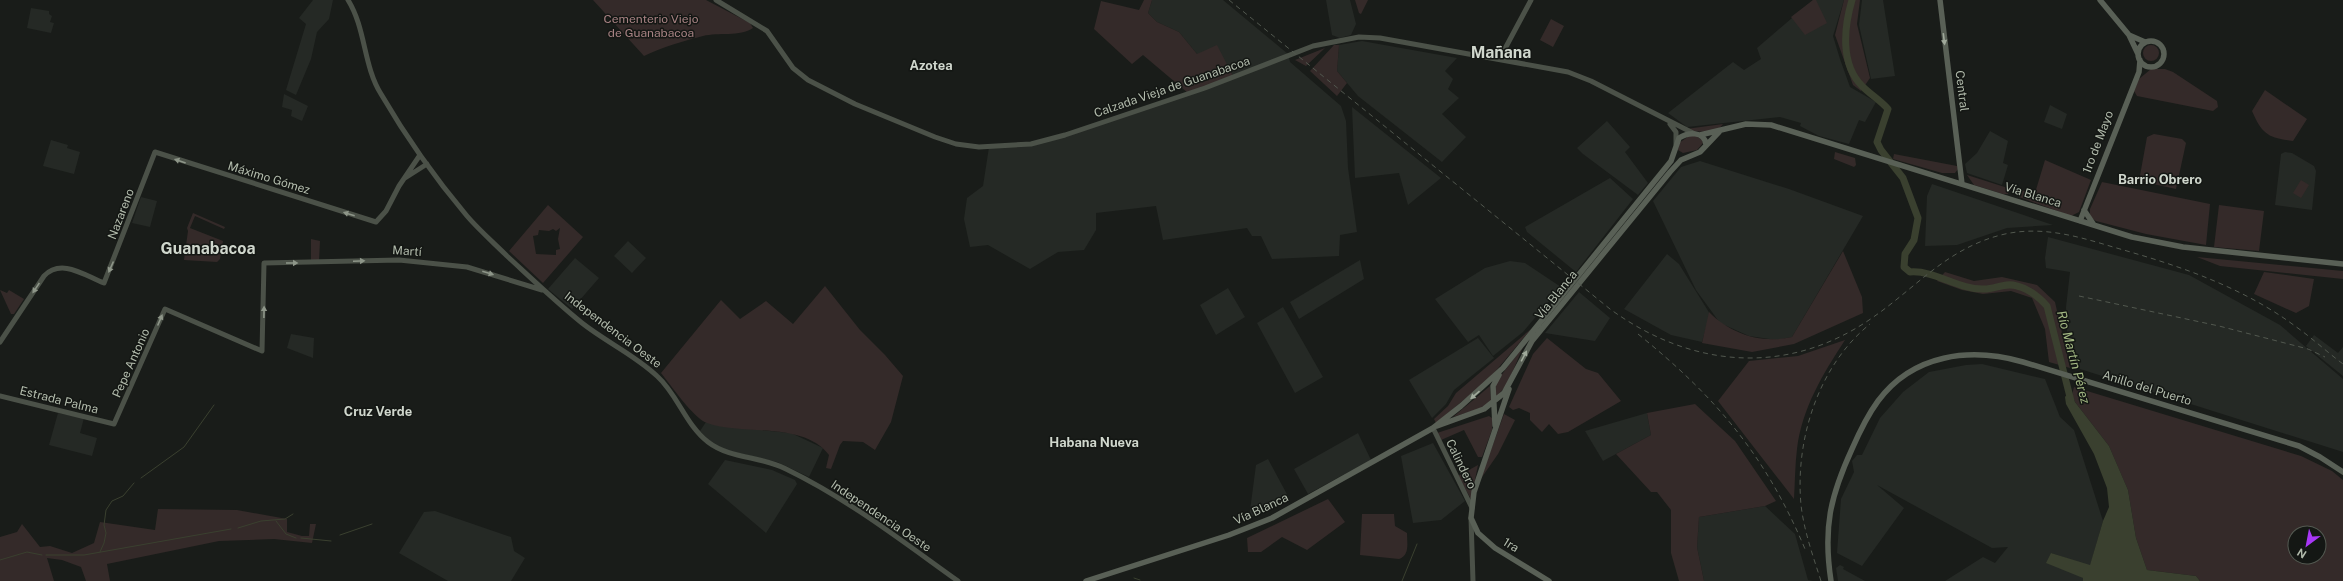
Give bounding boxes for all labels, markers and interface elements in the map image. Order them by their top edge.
park label: Cementerio Viejo de Guanabacoa [604,12,699,40]
one-way arrow [1941,33,1947,45]
district label: Mañana [1471,43,1531,62]
street label: Calzada Vieja de Guanabacoa [1092,54,1252,120]
district label: Azotea [909,58,953,73]
street label: Central [1953,70,1971,113]
street label: 1ro de Mayo [2080,109,2116,175]
one-way arrow [173,157,185,163]
street label: Máximo Gómez [226,159,312,197]
district label: Barrio Obrero [2118,172,2202,187]
street label: Vía Blanca [2003,180,2063,210]
street label: Nazareno [105,186,137,241]
one-way arrow [343,210,355,216]
district label: Guanabacoa [161,239,255,258]
street label: Martí [392,243,423,259]
one-way arrow [353,257,365,264]
one-way arrow [286,260,299,266]
one-way arrow [108,261,114,273]
street label: Vía Blanca [1532,268,1580,322]
one-way arrow [482,271,494,277]
one-way arrow [32,283,40,293]
street label: Independencia Oeste [562,289,664,371]
one-way arrow [260,306,267,318]
water label: Río Martín Pérez [2054,309,2093,405]
one-way arrow [157,315,163,326]
street label: Pepe Antonio [109,326,153,400]
one-way arrow [1520,350,1527,362]
street label: Anillo del Puerto [2101,368,2193,408]
street label: Estrada Palma [18,383,100,417]
one-way arrow [1469,390,1480,399]
district label: Cruz Verde [344,404,412,419]
district label: Habana Nueva [1049,435,1139,450]
street label: Calindero [1443,437,1479,491]
street label: Independencia Oeste [828,477,934,555]
street label: Vía Blanca [1231,490,1291,528]
north arrow [2287,525,2327,565]
street label: 1ra [1501,535,1521,555]
text: N [2295,546,2309,561]

